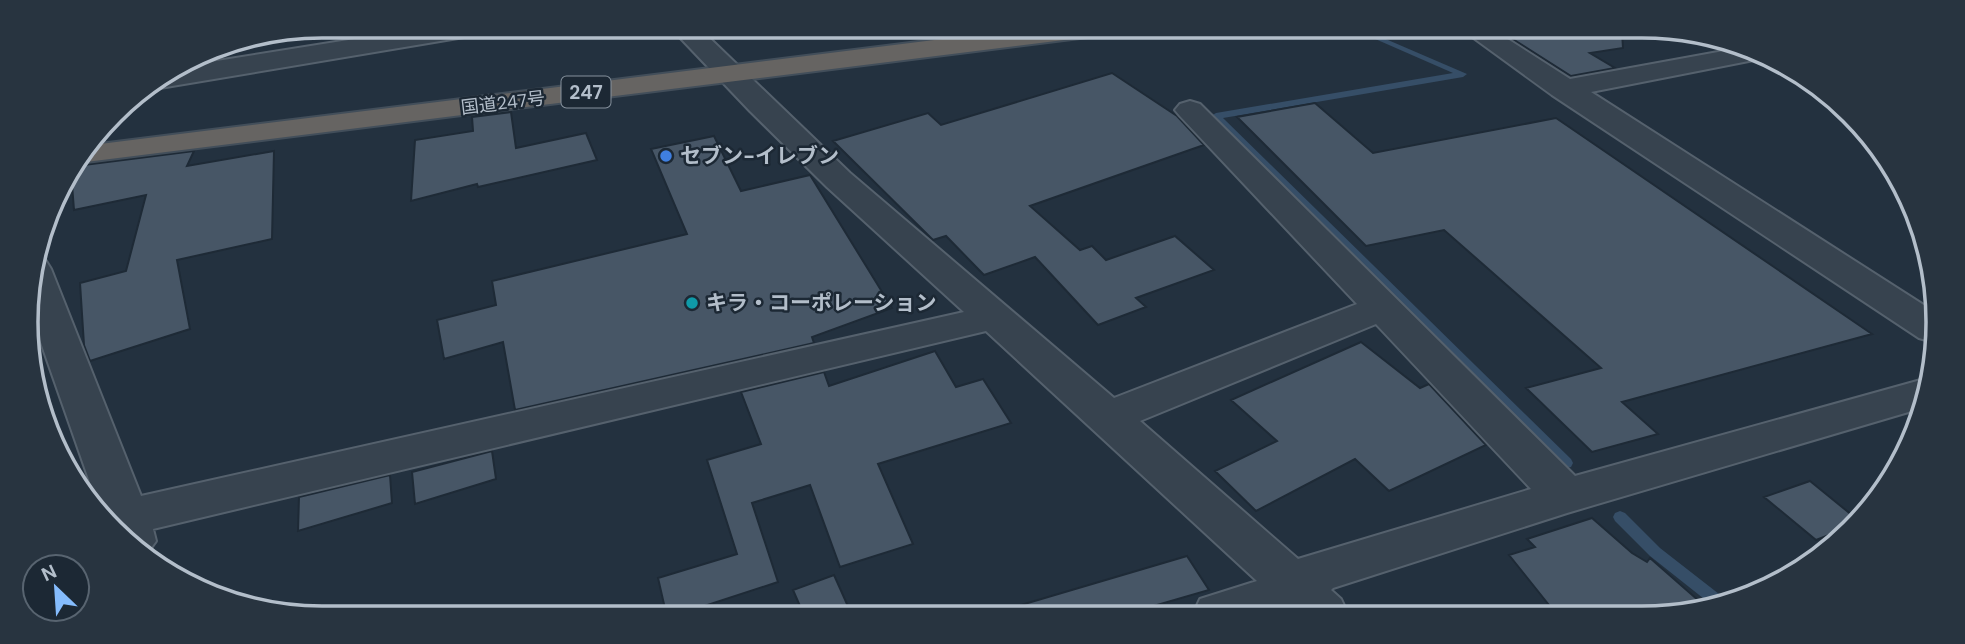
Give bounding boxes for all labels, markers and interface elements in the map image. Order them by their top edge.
road number: 247 [562,76,610,108]
street label: 国道247号 [460,86,546,120]
place label: セブン-イレブン [680,142,839,170]
marker: セブン-イレブン [658,148,674,164]
place label: キラ・コーポレーション [706,289,937,317]
marker: キラ・コーポレーション [684,295,700,311]
north arrow [21,553,91,623]
text: N [37,559,61,587]

